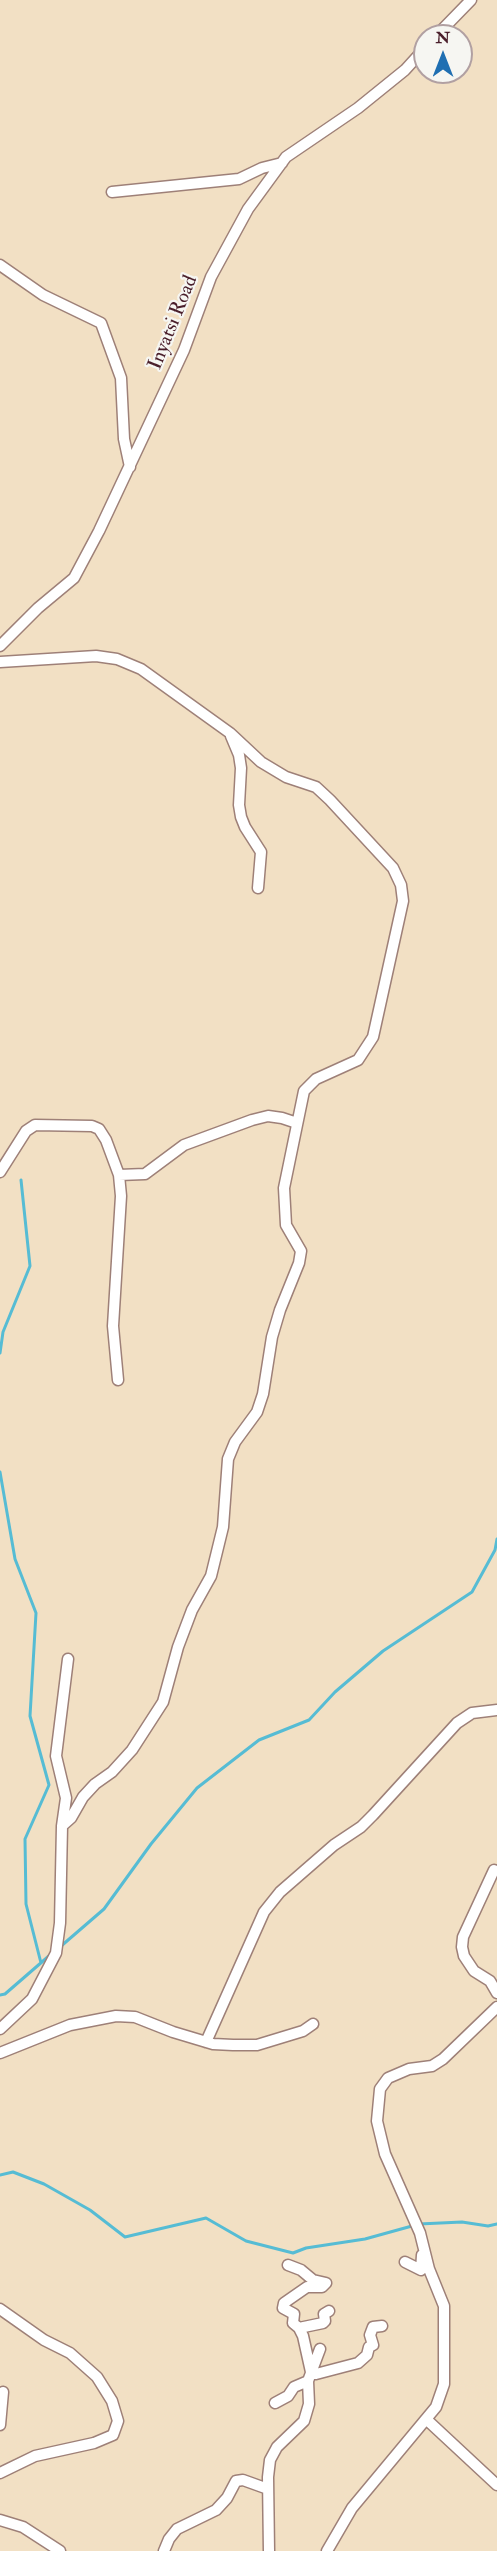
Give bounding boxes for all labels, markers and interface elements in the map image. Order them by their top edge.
north arrow [413,24,473,84]
text: N [436,28,450,48]
street label: Inyatsi Road [144,272,204,374]

